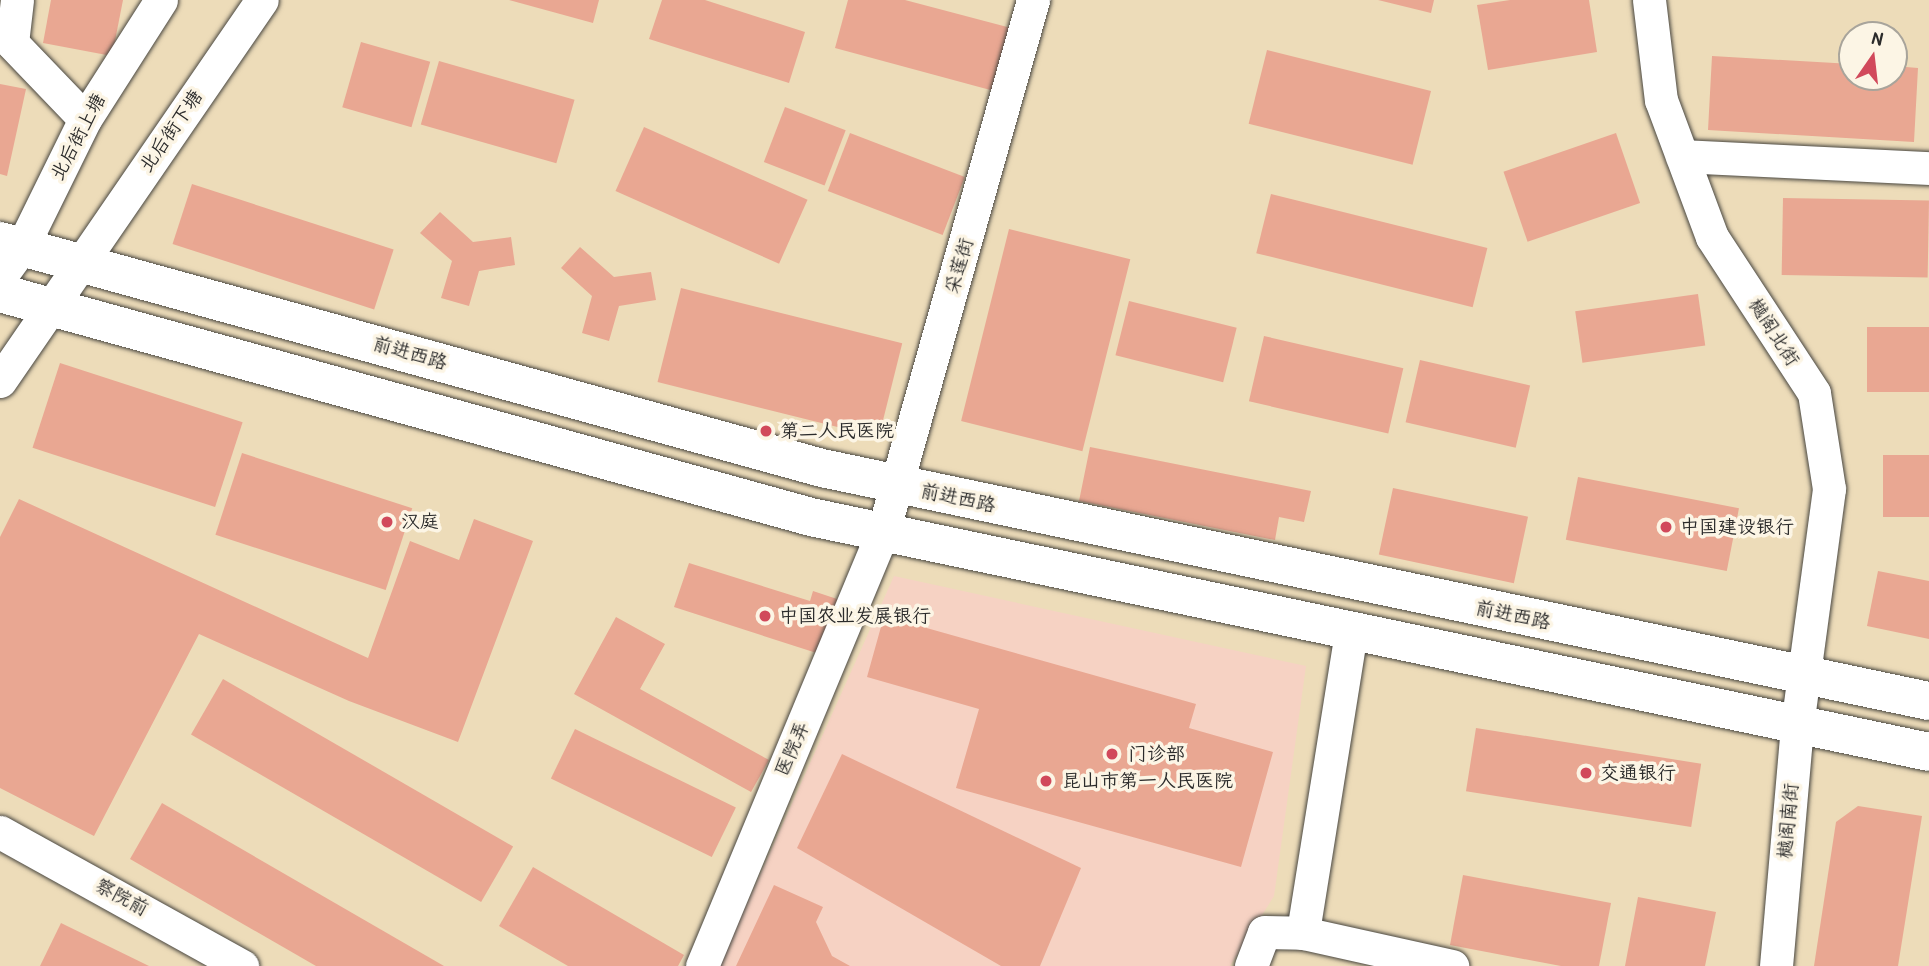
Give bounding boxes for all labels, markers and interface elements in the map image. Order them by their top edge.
north arrow [1838,21,1908,91]
text: N [1870,24,1886,51]
street label: 北后街下塘 [134,86,208,176]
street label: 北后街上塘 [46,90,110,184]
street label: 采莲街 [940,235,978,297]
street label: 樾阁北街 [1744,294,1804,370]
street label: 前进西路 [370,332,450,374]
place label: 第二人民医院 [780,420,894,442]
marker: 第二人民医院 [758,423,774,439]
street label: 前进西路 [918,479,998,517]
place label: 汉庭 [401,511,439,533]
marker: 汉庭 [379,514,395,530]
place label: 中国建设银行 [1680,516,1794,538]
marker: 中国建设银行 [1658,519,1674,535]
street label: 前进西路 [1473,596,1553,634]
place label: 中国农业发展银行 [779,605,931,627]
marker: 中国农业发展银行 [757,608,773,624]
street label: 医院弄 [770,718,814,780]
place label: 门诊部 [1128,743,1185,765]
marker: 门诊部 [1102,744,1122,764]
place label: 交通银行 [1600,762,1676,784]
marker: 交通银行 [1578,765,1594,781]
place label: 昆山市第一人民医院 [1062,770,1233,792]
marker: 昆山市第一人民医院 [1036,771,1056,791]
street label: 樾阁南街 [1773,782,1803,860]
street label: 察院前 [91,874,153,920]

